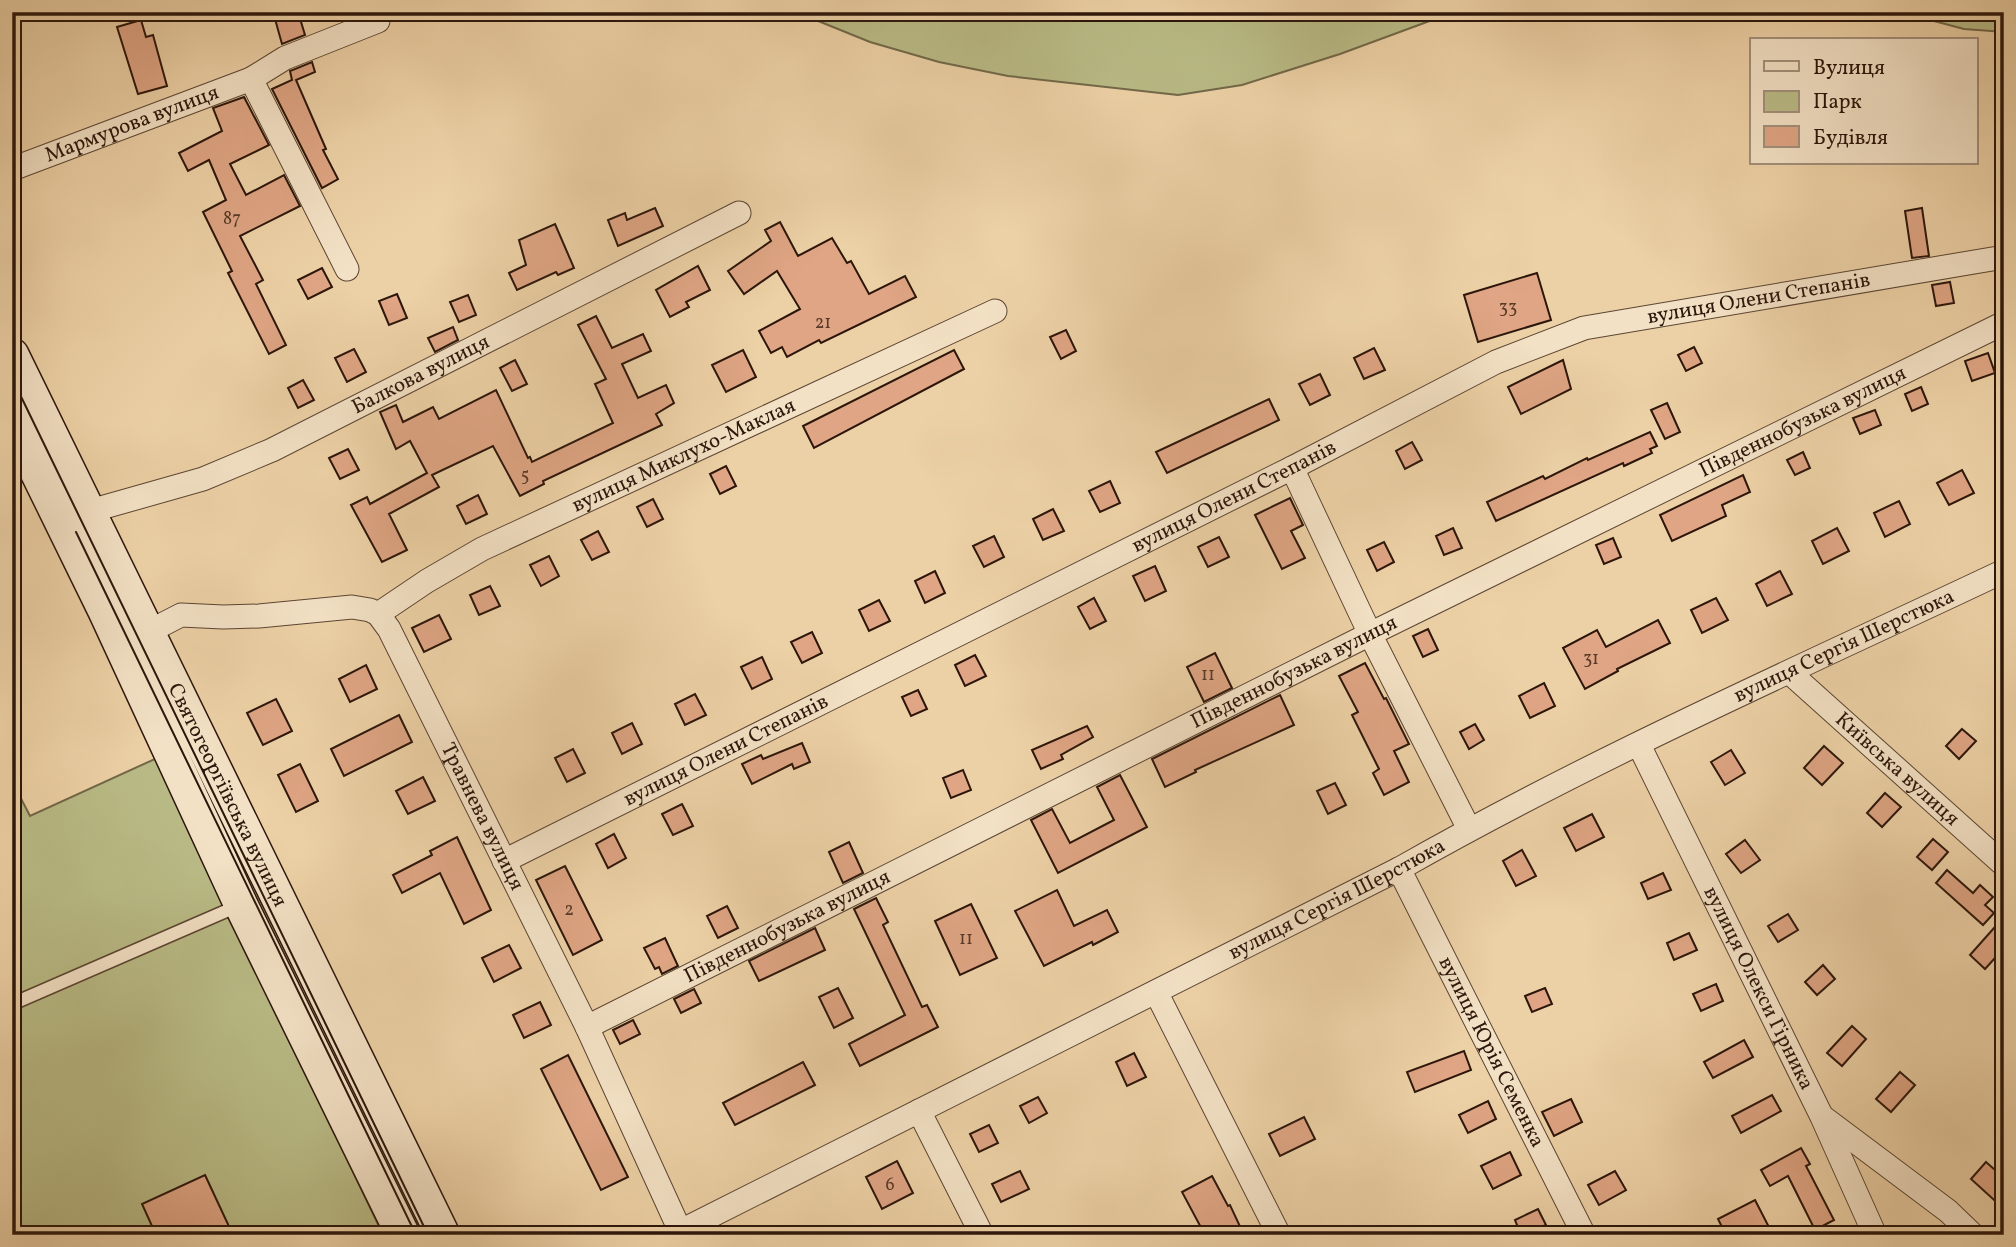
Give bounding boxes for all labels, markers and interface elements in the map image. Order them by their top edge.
legend [1750,38,1978,164]
text: Вулиця [1813,54,1885,83]
street label: Мармурова вулиця [41,78,223,170]
text: Парк [1813,88,1862,117]
text: Будівля [1813,124,1888,153]
house number: 87 [223,207,241,232]
street label: вулиця Олени Степанів [1645,265,1872,332]
house number: 33 [1499,296,1517,321]
house number: 21 [815,311,831,336]
street label: Балкова вулиця [347,327,495,422]
street label: Південнобузька вулиця [1694,359,1911,485]
street label: вулиця Миклухо-Маклая [567,391,800,520]
street label: вулиця Олени Степанів [1127,433,1341,560]
house number: 5 [521,464,529,489]
street label: вулиця Сергія Шерстюка [1729,582,1959,710]
street label: Південнобузька вулиця [1186,608,1402,736]
house number: 31 [1583,647,1599,672]
house number: 11 [1201,663,1215,688]
street label: Святогеоргіївська вулиця [160,678,295,912]
street label: вулиця Олени Степанів [619,687,833,814]
street label: Київська вулиця [1829,706,1966,833]
street label: Травнева вулиця [433,738,531,895]
street label: вулиця Сергія Шерстюка [1224,831,1451,967]
street label: Південнобузька вулиця [679,863,895,990]
street label: вулиця Олекси Гірника [1696,881,1821,1095]
house number: 2 [564,898,574,923]
house number: 11 [959,927,973,952]
street label: вулиця Юрія Семенка [1431,952,1552,1152]
house number: 6 [885,1173,895,1198]

